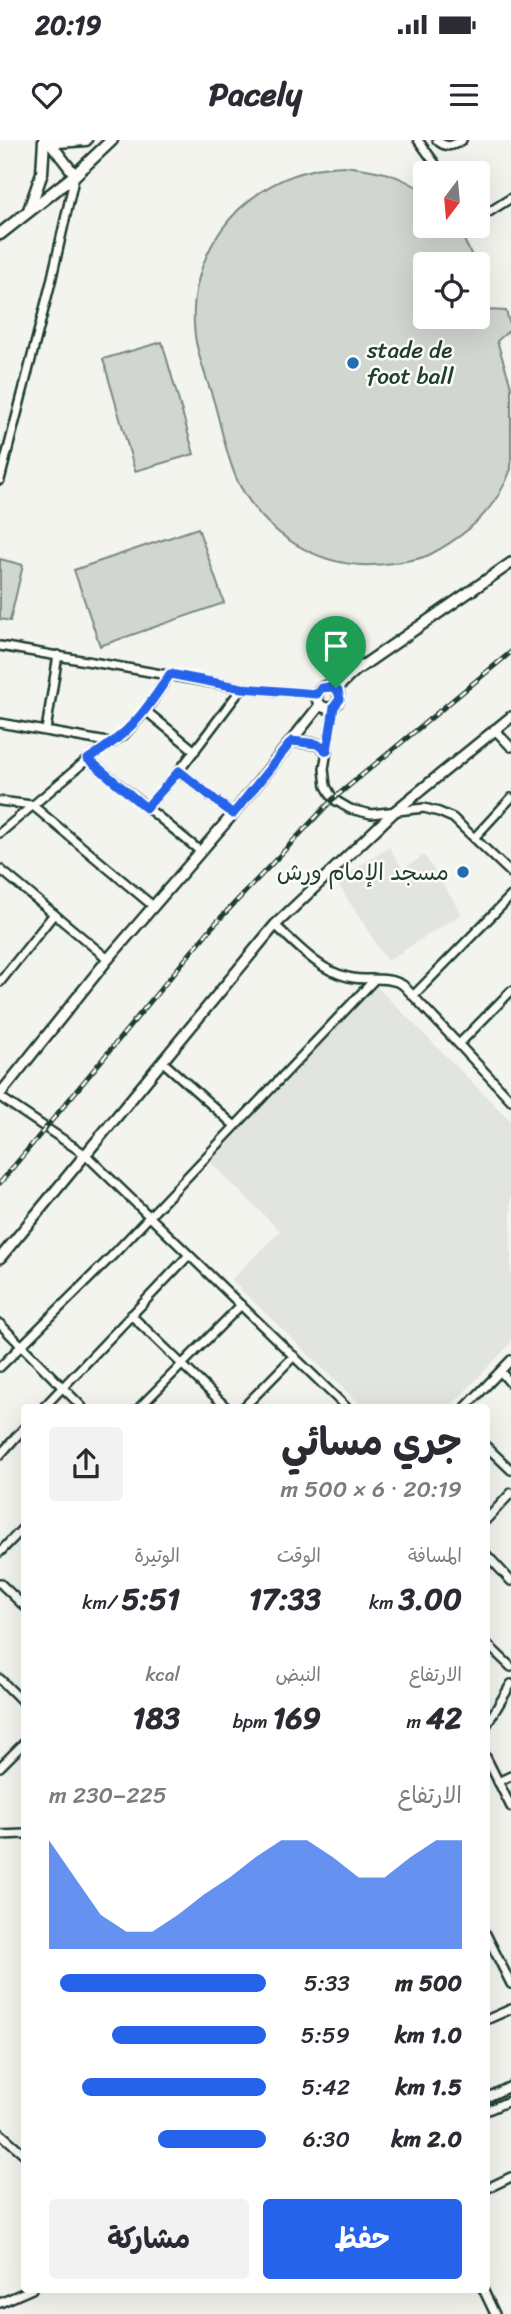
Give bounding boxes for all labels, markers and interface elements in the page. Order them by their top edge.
text: 20:19 [35,2,101,48]
text: Pacely [209,66,302,123]
icon: heart [28,76,66,114]
icon: menu [445,76,483,114]
north arrow [413,161,490,238]
map controls [413,161,490,329]
button: locate [413,252,490,329]
place label: stade de foot ball [366,330,454,397]
marker: stade de foot ball [345,355,361,371]
pin [306,616,366,688]
icon: arrive [317,627,355,665]
place label: مسجد الإمام ورش [277,852,449,893]
marker: مسجد الإمام ورش [455,864,471,880]
text: جري مسائي [281,1409,462,1476]
button: share [49,1427,123,1501]
text: 20:19 · 6 × 500 m [281,1469,462,1510]
text: الوتيرة [134,1539,180,1572]
text: الوقت [277,1539,321,1572]
text: المسافة [408,1539,462,1572]
text: 5:51 [121,1572,180,1626]
text: 17:33 [249,1572,321,1626]
text: 3.00 [399,1572,462,1626]
text: /km [82,1586,121,1619]
text: km [369,1586,399,1619]
text: kcal [145,1658,180,1691]
text: النبض [276,1658,321,1691]
text: الارتفاع [409,1658,462,1691]
text: 183 [133,1691,180,1745]
text: 169 [273,1691,321,1745]
text: 42 [426,1691,462,1745]
text: bpm [233,1705,273,1738]
text: m [406,1705,426,1738]
text: 225–230 m [49,1775,167,1816]
text: الارتفاع [398,1775,462,1816]
text: 5:33 [304,1963,350,2004]
text: 500 m [395,1963,462,2004]
text: 5:59 [301,2015,350,2056]
text: 1.0 km [395,2015,462,2056]
text: 5:42 [301,2067,350,2108]
text: 1.5 km [395,2067,462,2108]
text: 6:30 [303,2119,350,2160]
text: 2.0 km [391,2119,462,2160]
button: مشاركة [49,2199,249,2279]
button: حفظ [263,2199,462,2279]

